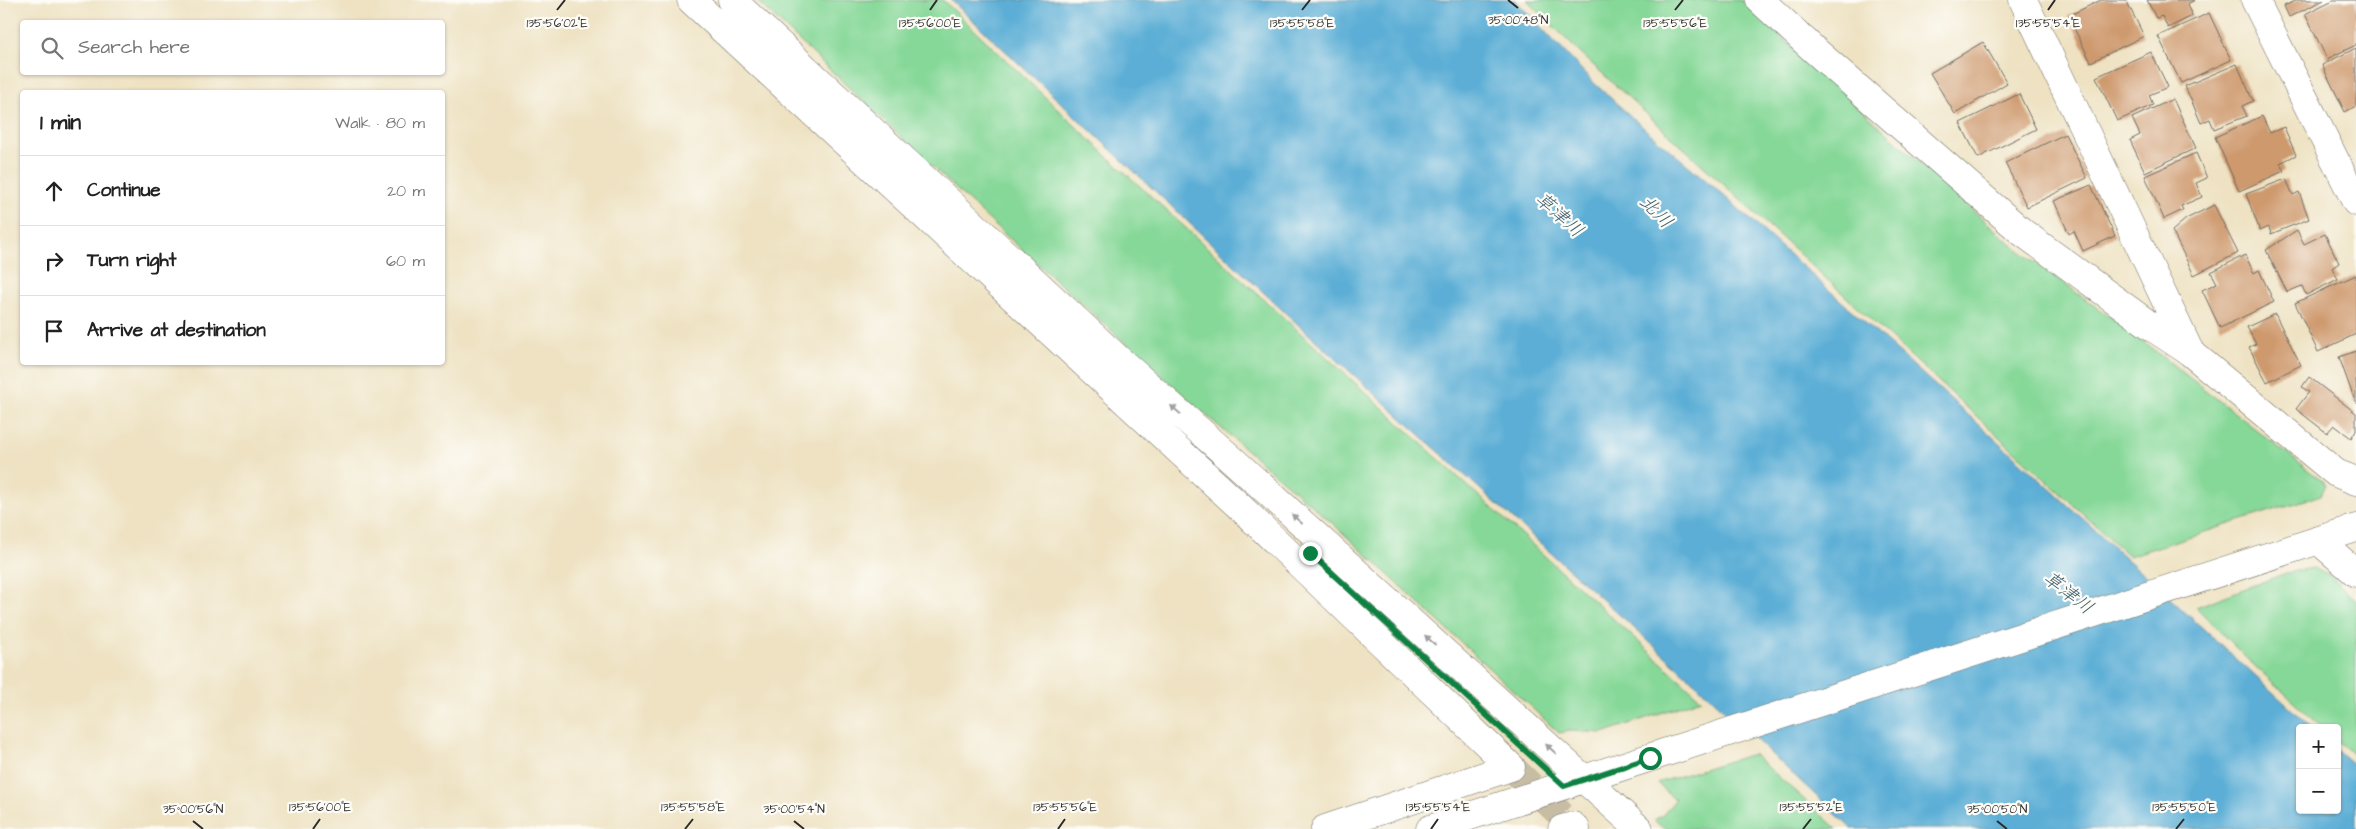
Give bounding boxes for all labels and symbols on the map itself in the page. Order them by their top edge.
text: 35°00'48"N [1488,12,1549,29]
text: 135°56'02"E [526,15,588,32]
text: 135°56'00"E [899,15,961,32]
text: 135°55'58"E [1270,15,1334,32]
text: 135°55'56"E [1643,15,1707,32]
text: 135°55'54"E [2016,15,2080,32]
water label: 草津川 [1529,186,1589,244]
water label: 北川 [1633,189,1679,235]
one-way arrow [1170,405,1183,416]
one-way arrow [1292,513,1304,525]
route end [1299,542,1322,565]
water label: 草津川 [2037,565,2099,621]
one-way arrow [1425,634,1437,646]
one-way arrow [1545,743,1557,755]
route start [1639,747,1662,770]
text: 135°56'00"E [289,799,351,816]
text: 135°55'58"E [661,799,725,816]
text: 135°55'56"E [1033,799,1097,816]
text: 135°55'54"E [1406,799,1470,816]
text: 135°55'52"E [1779,799,1843,816]
text: 135°55'50"E [2152,799,2216,816]
text: 35°00'56"N [163,801,224,818]
text: 35°00'54"N [763,801,825,818]
text: 35°00'50"N [1967,801,2028,818]

